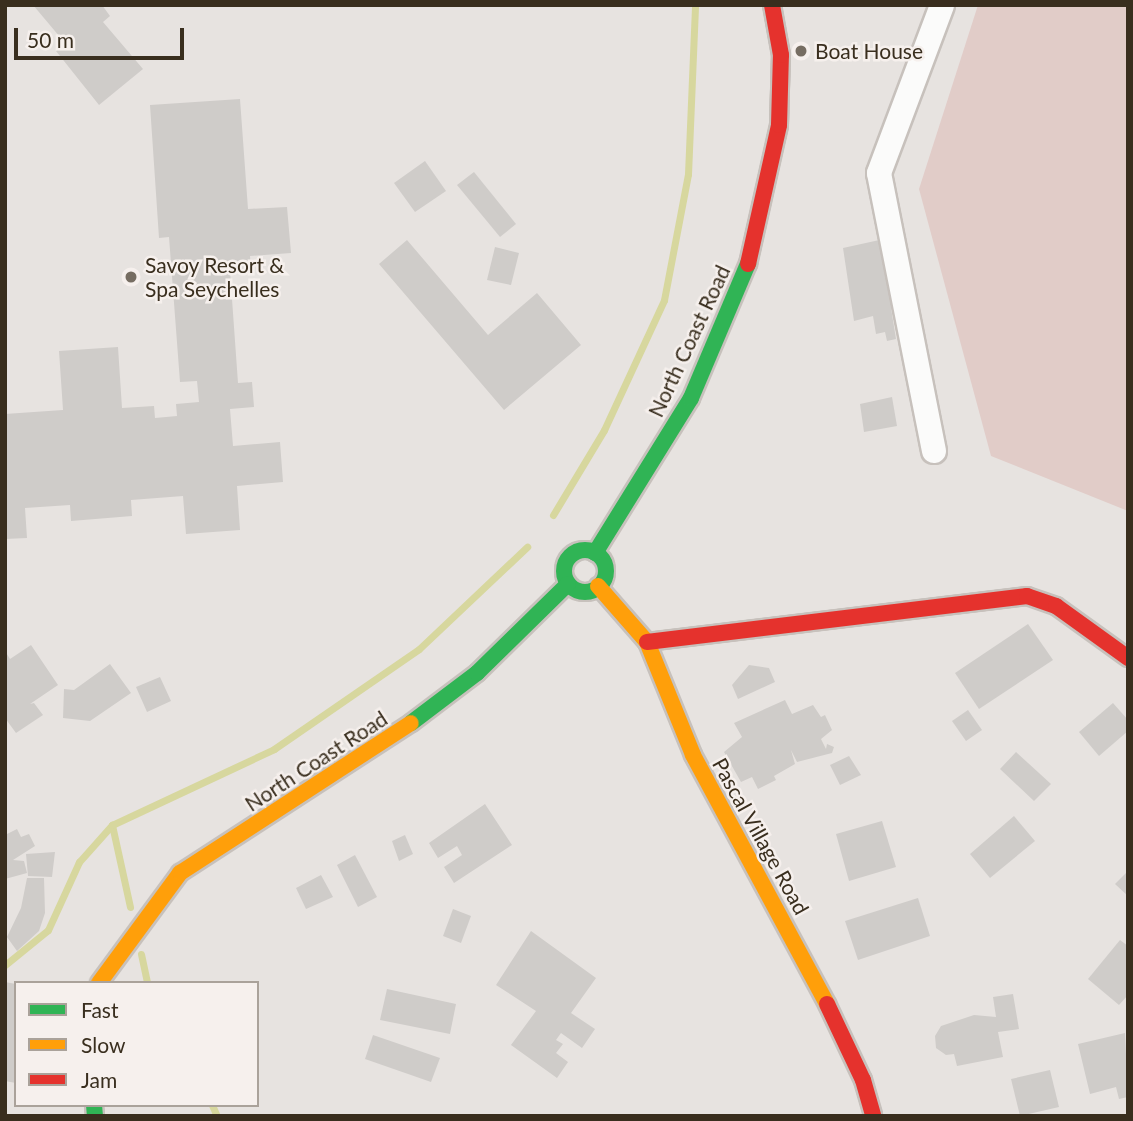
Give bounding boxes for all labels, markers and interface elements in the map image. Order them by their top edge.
scale bar [18,14,187,58]
text: 50 m [27,27,74,52]
place label: Boat House [815,38,923,64]
marker: Boat House [793,43,809,59]
place label: Savoy Resort & Spa Seychelles [145,252,285,302]
street label: North Coast Road [643,261,735,421]
marker: Savoy Resort & Spa Seychelles [123,269,139,285]
street label: North Coast Road [240,706,392,816]
street label: Pascal Village Road [707,753,815,919]
legend [14,981,259,1107]
text: Fast [81,997,118,1022]
text: Slow [81,1032,125,1057]
text: Jam [81,1067,117,1092]

